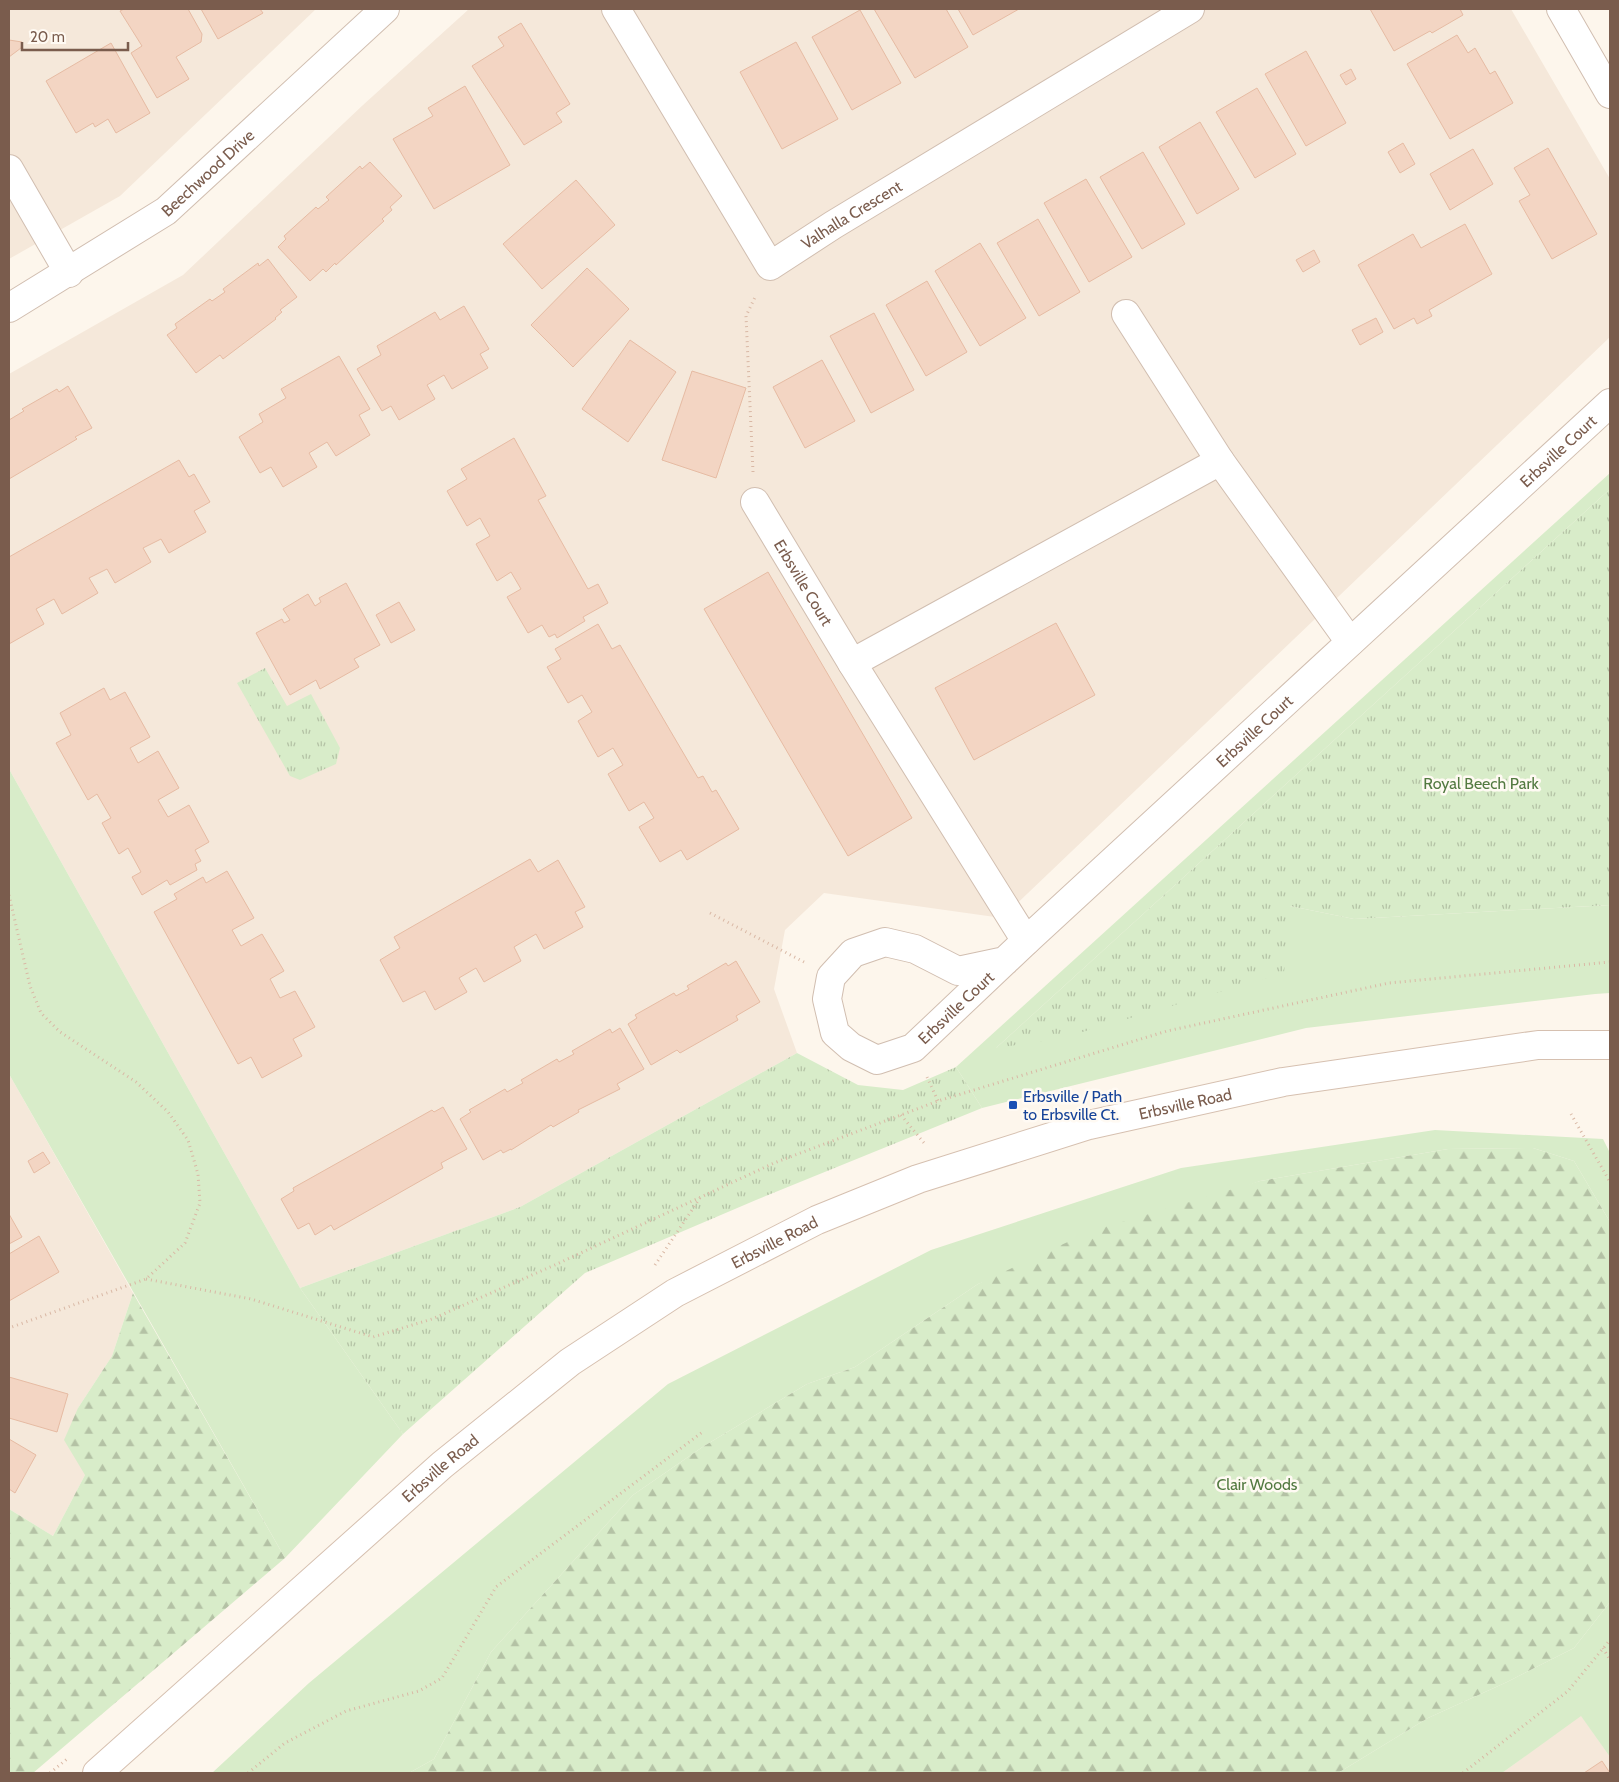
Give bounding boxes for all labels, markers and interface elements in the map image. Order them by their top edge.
scale bar [22,20,129,52]
text: 20 m [30,28,65,46]
street label: Beechwood Drive [158,126,258,221]
street label: Valhalla Crescent [798,176,906,253]
street label: Erbsville Court [1516,411,1601,491]
street label: Erbsville Court [770,536,837,630]
street label: Erbsville Court [1212,691,1297,771]
park label: Royal Beech Park [1423,774,1539,793]
street label: Erbsville Court [914,967,998,1048]
street label: Erbsville Road [1137,1085,1234,1124]
place label: Erbsville / Path to Erbsville Ct. [1023,1087,1122,1124]
marker: Erbsville / Path to Erbsville Ct. [1007,1099,1019,1111]
street label: Erbsville Road [728,1212,821,1273]
street label: Erbsville Road [398,1431,482,1506]
park label: Clair Woods [1217,1475,1298,1494]

